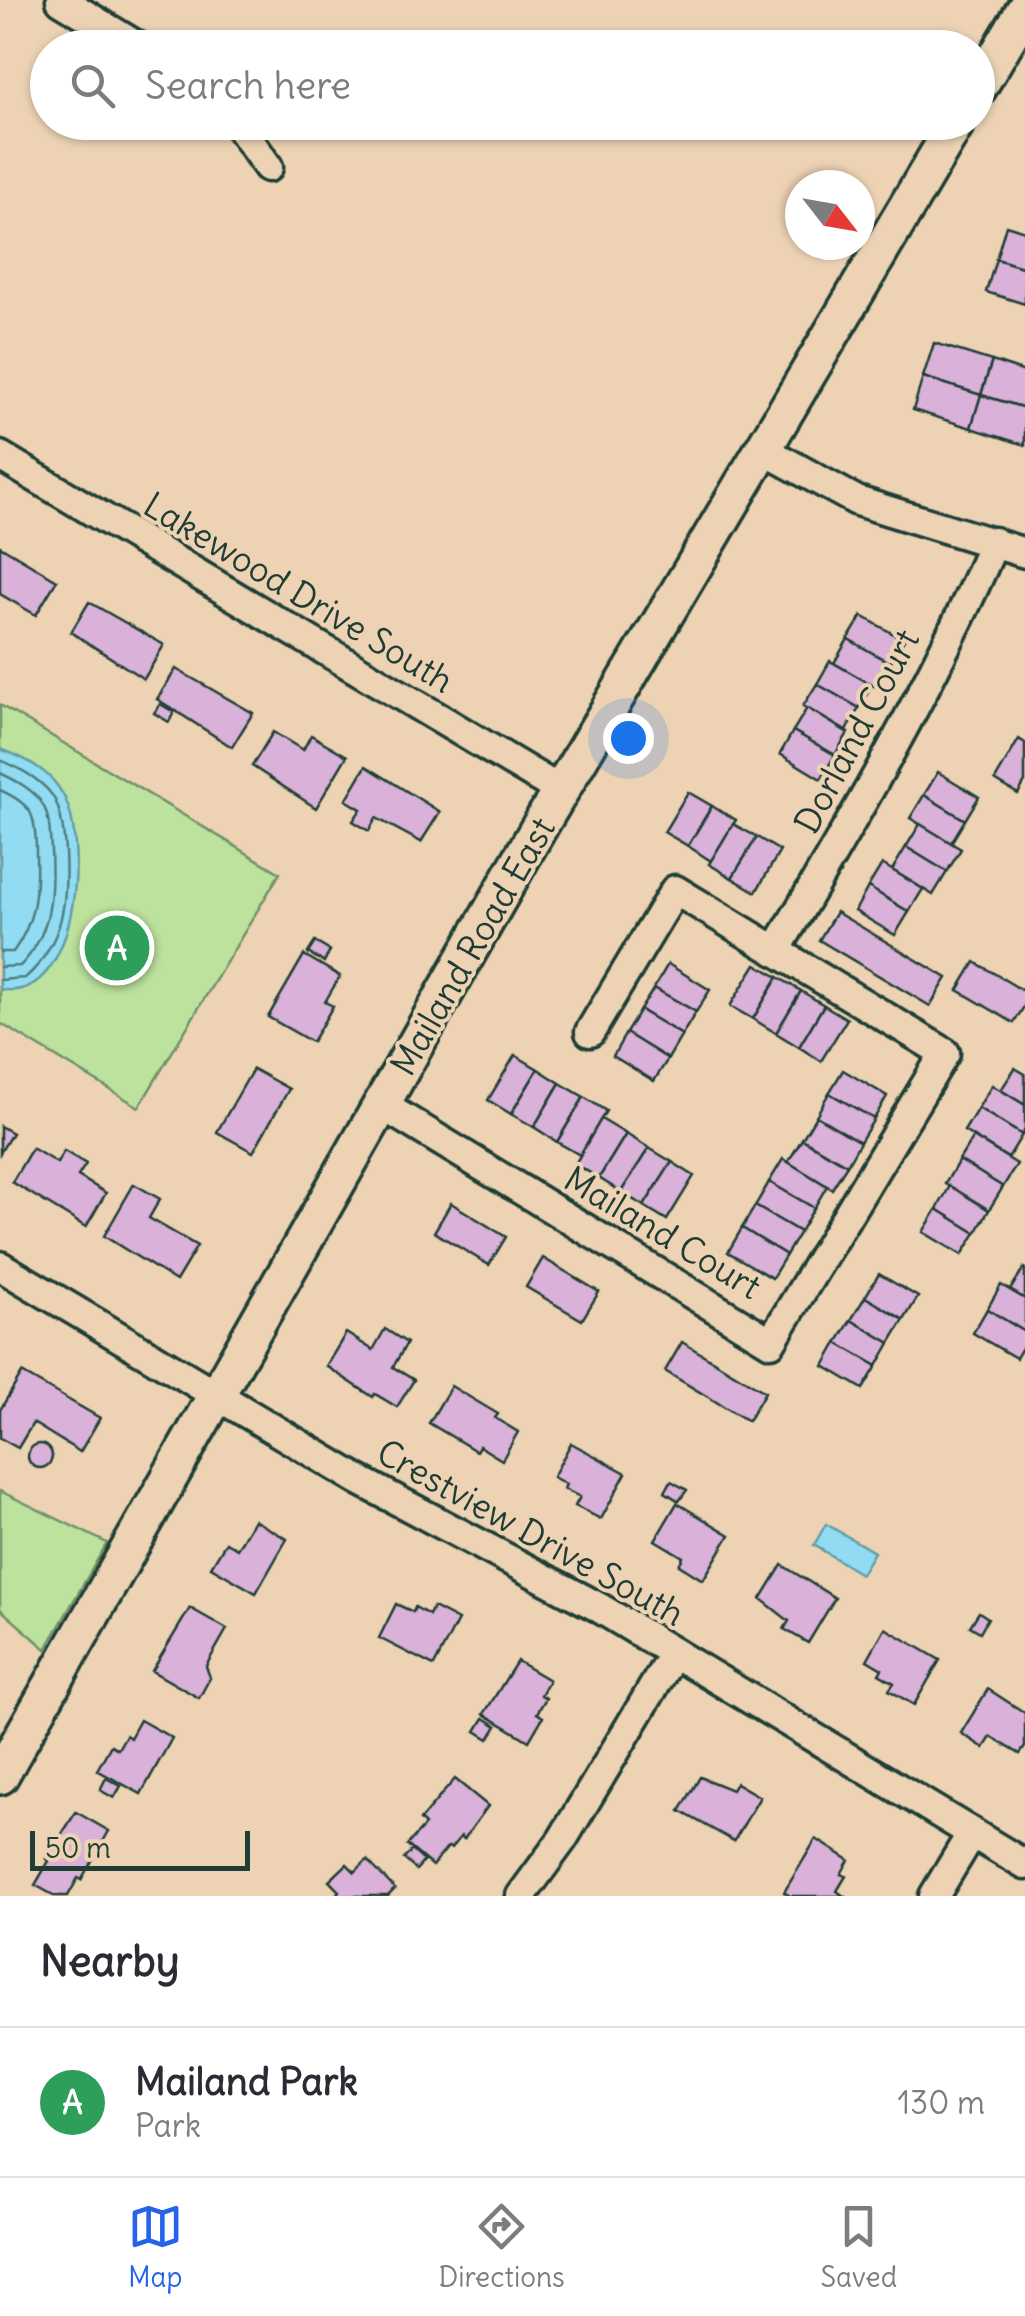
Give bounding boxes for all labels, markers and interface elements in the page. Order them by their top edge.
search box [30,30,995,140]
icon: search [65,58,120,113]
text: Search here [145,62,351,109]
north arrow [785,170,875,260]
street label: Lakewood Drive South [136,482,462,702]
street label: Dorland Court [784,621,928,841]
your location [603,713,654,764]
street label: Mailand Road East [380,809,564,1083]
pin: A [84,910,150,986]
street label: Mailand Court [557,1156,770,1308]
street label: Crestview Drive South [370,1429,692,1635]
scale bar [30,1826,250,1870]
text: 50 m [45,1830,111,1866]
text: Nearby [40,1935,179,1987]
text: Mailand Park [135,2058,358,2105]
text: A [62,2082,83,2123]
text: 130 m [897,2082,985,2123]
text: Park [135,2105,201,2146]
tab: Map [128,2199,183,2295]
tab: Directions [438,2199,565,2295]
tab: Saved [820,2199,897,2295]

